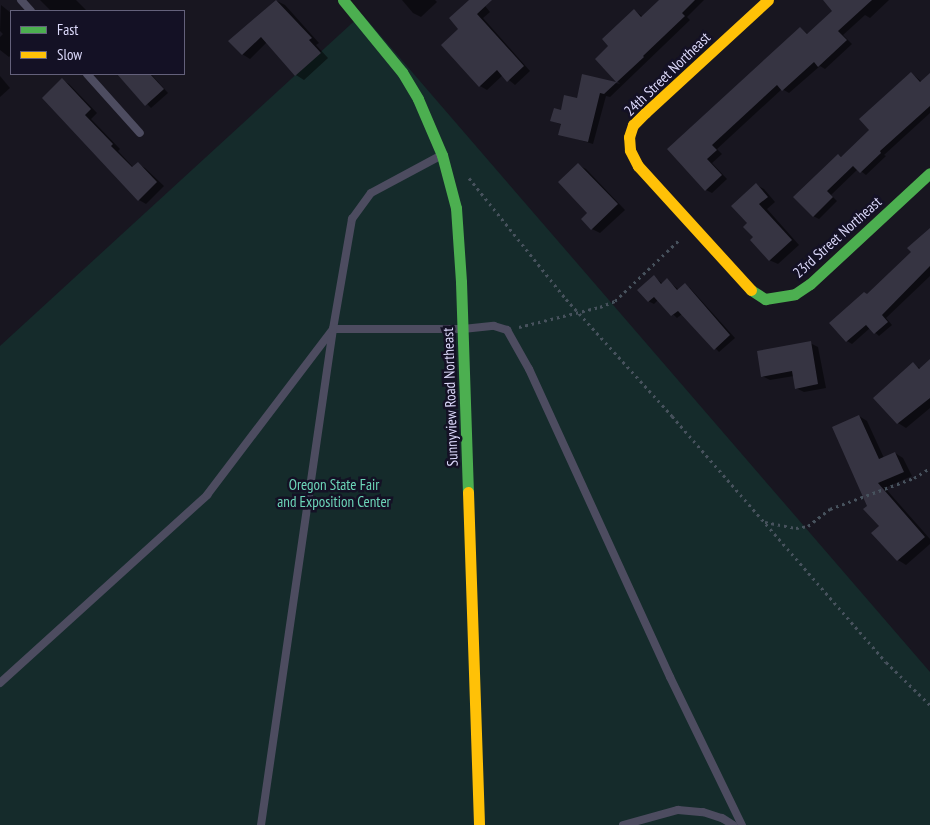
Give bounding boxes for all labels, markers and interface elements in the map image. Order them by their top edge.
legend [10,10,185,75]
text: Fast [57,20,78,39]
street label: 24th Street Northeast [620,28,714,120]
text: Slow [57,45,82,64]
street label: 23rd Street Northeast [789,193,885,281]
street label: Sunnyview Road Northeast [439,327,461,467]
park label: Oregon State Fair and Exposition Center [277,475,391,510]

